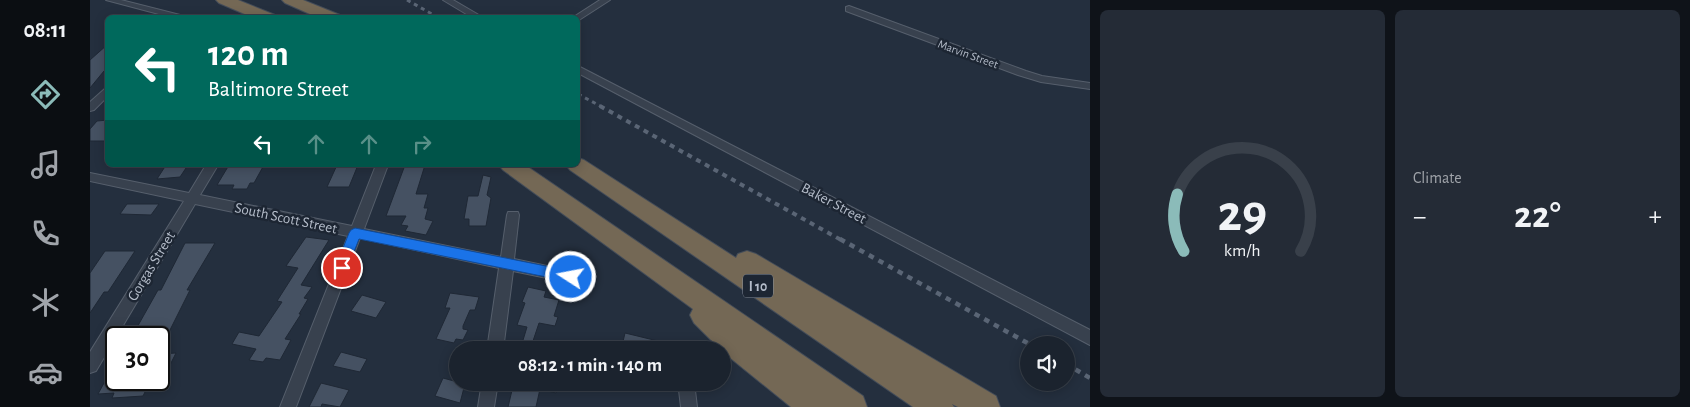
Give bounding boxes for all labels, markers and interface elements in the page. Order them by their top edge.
text: 08:11 [23,19,67,41]
icon: left [125,35,190,100]
text: 120 m [208,37,289,72]
street label: Marvin Street [936,38,1000,71]
icon: directions [28,77,63,112]
text: Baltimore Street [208,78,349,100]
icon: left [249,130,277,158]
icon: ahead [302,130,330,158]
icon: ahead [355,130,383,158]
icon: right [408,130,436,158]
icon: music [28,147,63,182]
text: Climate [1413,170,1462,186]
street label: Baker Street [799,180,869,227]
text: 29 [1218,188,1267,240]
text: 22° [1514,197,1561,235]
street label: South Scott Street [233,200,339,237]
text: − [1413,203,1426,231]
text: + [1649,203,1662,231]
icon: phone [28,216,63,251]
street label: Gorgas Street [125,229,178,304]
text: km/h [1224,242,1261,260]
pin [321,247,363,289]
position arrow [544,250,596,302]
icon: arrive [328,254,356,282]
road number: I 10 [743,274,773,298]
icon: climate [28,285,63,320]
speed limit sign: 30 [105,326,170,391]
map controls [1020,336,1075,391]
button: sound [1020,336,1075,391]
icon: car [28,355,63,390]
text: 08:12 · 1 min · 140 m [518,356,662,375]

